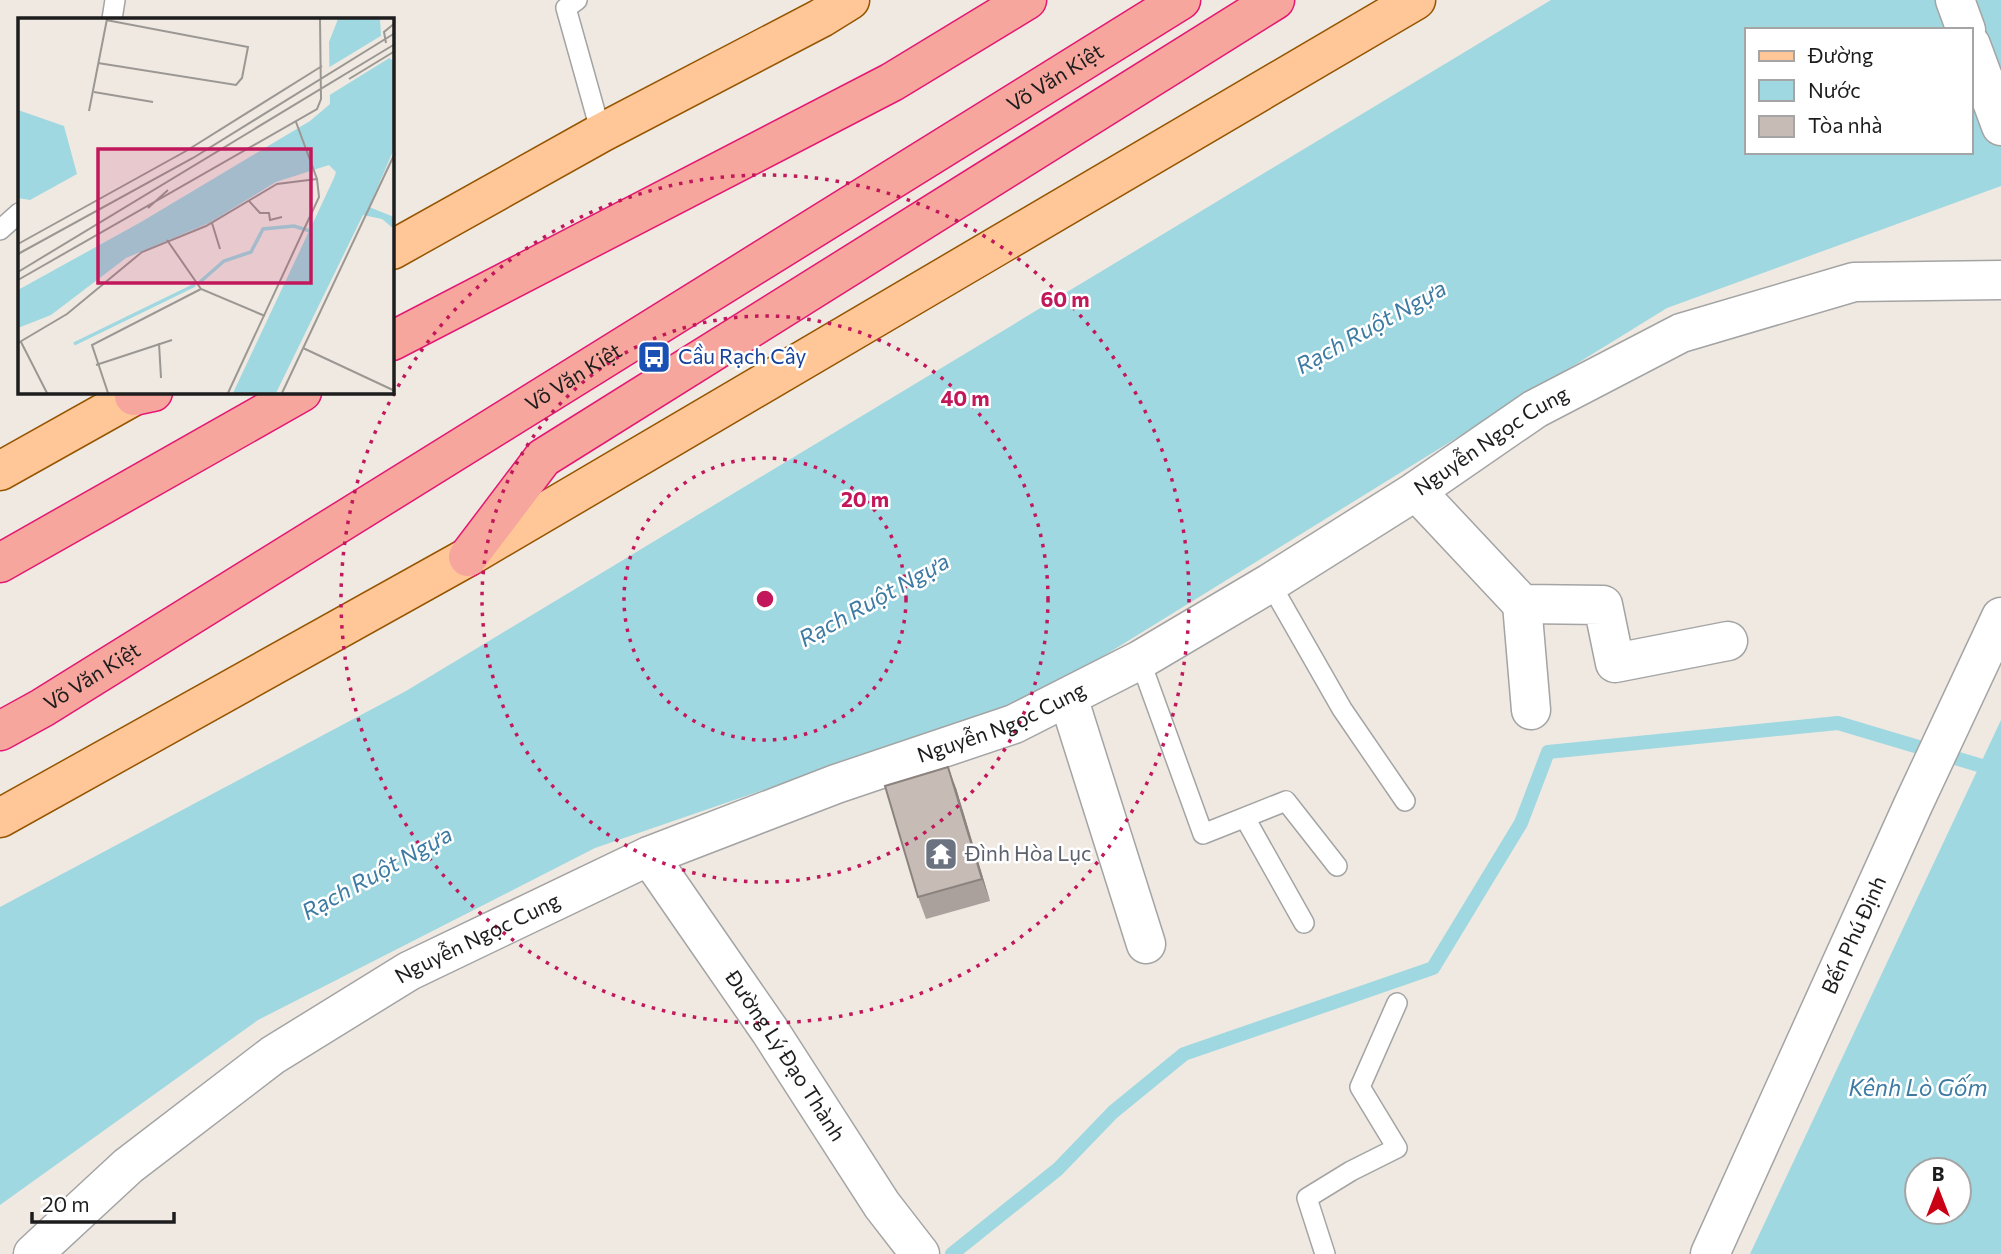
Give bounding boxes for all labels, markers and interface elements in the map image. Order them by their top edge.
inset map [18,18,394,394]
legend [1745,28,1973,154]
street label: Võ Văn Kiệt [1002,37,1107,116]
text: Đường [1807,42,1873,67]
text: Nước [1808,77,1861,102]
text: Tòa nhà [1808,112,1882,137]
water label: Rạch Ruột Ngựa [1290,273,1451,379]
text: 60 m [1040,286,1090,311]
street label: Võ Văn Kiệt [520,337,626,416]
bus stop icon: Cầu Rạch Cây [635,338,673,376]
place label: Cầu Rạch Cây [678,343,806,368]
street label: Nguyễn Ngọc Cung [1409,380,1572,500]
text: 40 m [940,385,990,410]
text: 20 m [841,486,889,511]
water label: Rạch Ruột Ngựa [793,546,954,652]
centre of rings [753,587,777,611]
street label: Võ Văn Kiệt [39,636,144,715]
street label: Nguyễn Ngọc Cung [913,676,1089,767]
water label: Rạch Ruột Ngựa [296,819,457,925]
temple icon: Đình Hòa Lục [922,835,960,873]
place label: Đình Hòa Lục [964,840,1091,865]
street label: Bến Phú Định [1815,872,1890,997]
street label: Nguyễn Ngọc Cung [390,887,564,988]
street label: Đường Lý Đạo Thành [720,964,852,1145]
water label: Kênh Lò Gốm [1848,1073,1988,1101]
north arrow [1903,1156,1973,1226]
text: B [1932,1162,1944,1185]
scale bar [32,1180,173,1224]
text: 20 m [42,1191,90,1216]

